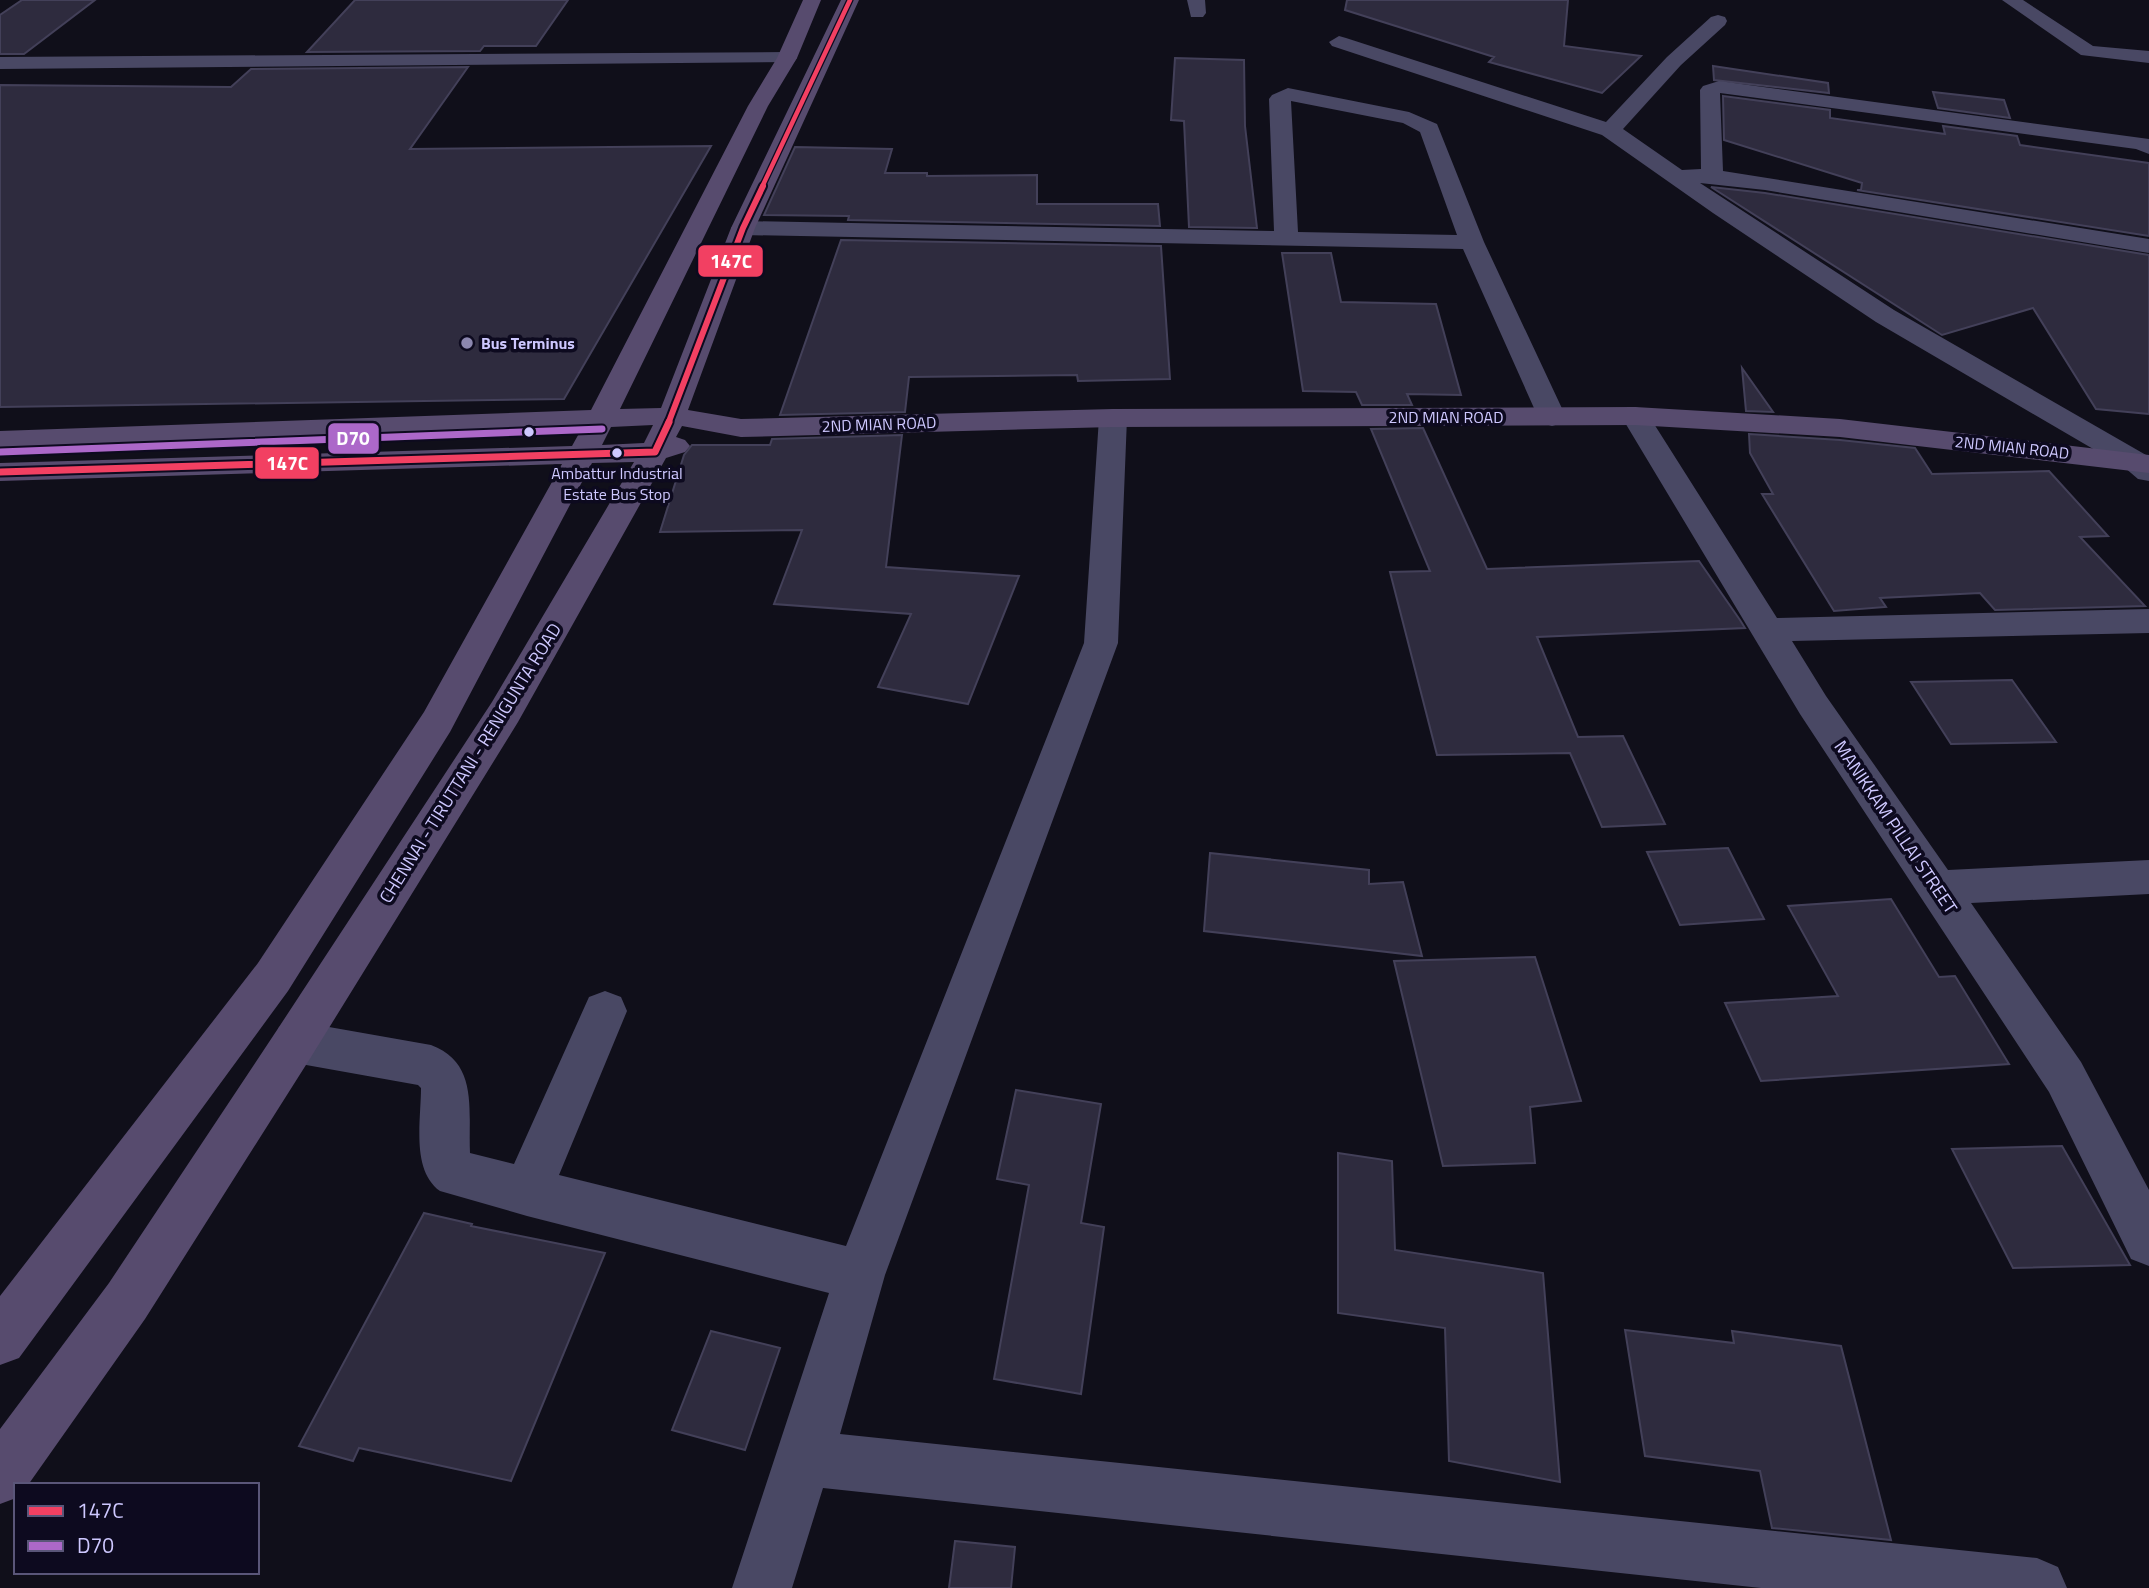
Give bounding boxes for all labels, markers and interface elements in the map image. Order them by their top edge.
line badge: 147C [697,244,764,278]
text: 147C [710,246,752,275]
place label: Bus Terminus [481,331,575,355]
marker: Bus Terminus [459,335,475,351]
street label: 2ND MIAN ROAD [1389,405,1503,429]
street label: 2ND MIAN ROAD [821,410,937,438]
line badge: D70 [327,422,380,455]
text: D70 [336,423,370,452]
unlabelled marker [522,425,536,439]
street label: 2ND MIAN ROAD [1954,429,2070,465]
line badge: 147C [254,446,320,480]
marker: Ambattur Industrial Estate Bus Stop [610,446,624,460]
text: 147C [266,448,308,477]
place label: Ambattur Industrial Estate Bus Stop [551,461,683,506]
street label: CHENNAI - TIRUTTANI - RENIGUNTA ROAD [372,618,568,908]
street label: MANIKKAM PILLAI STREET [1828,735,1964,920]
legend [14,1483,259,1574]
text: 147C [77,1494,124,1526]
text: D70 [77,1529,114,1561]

